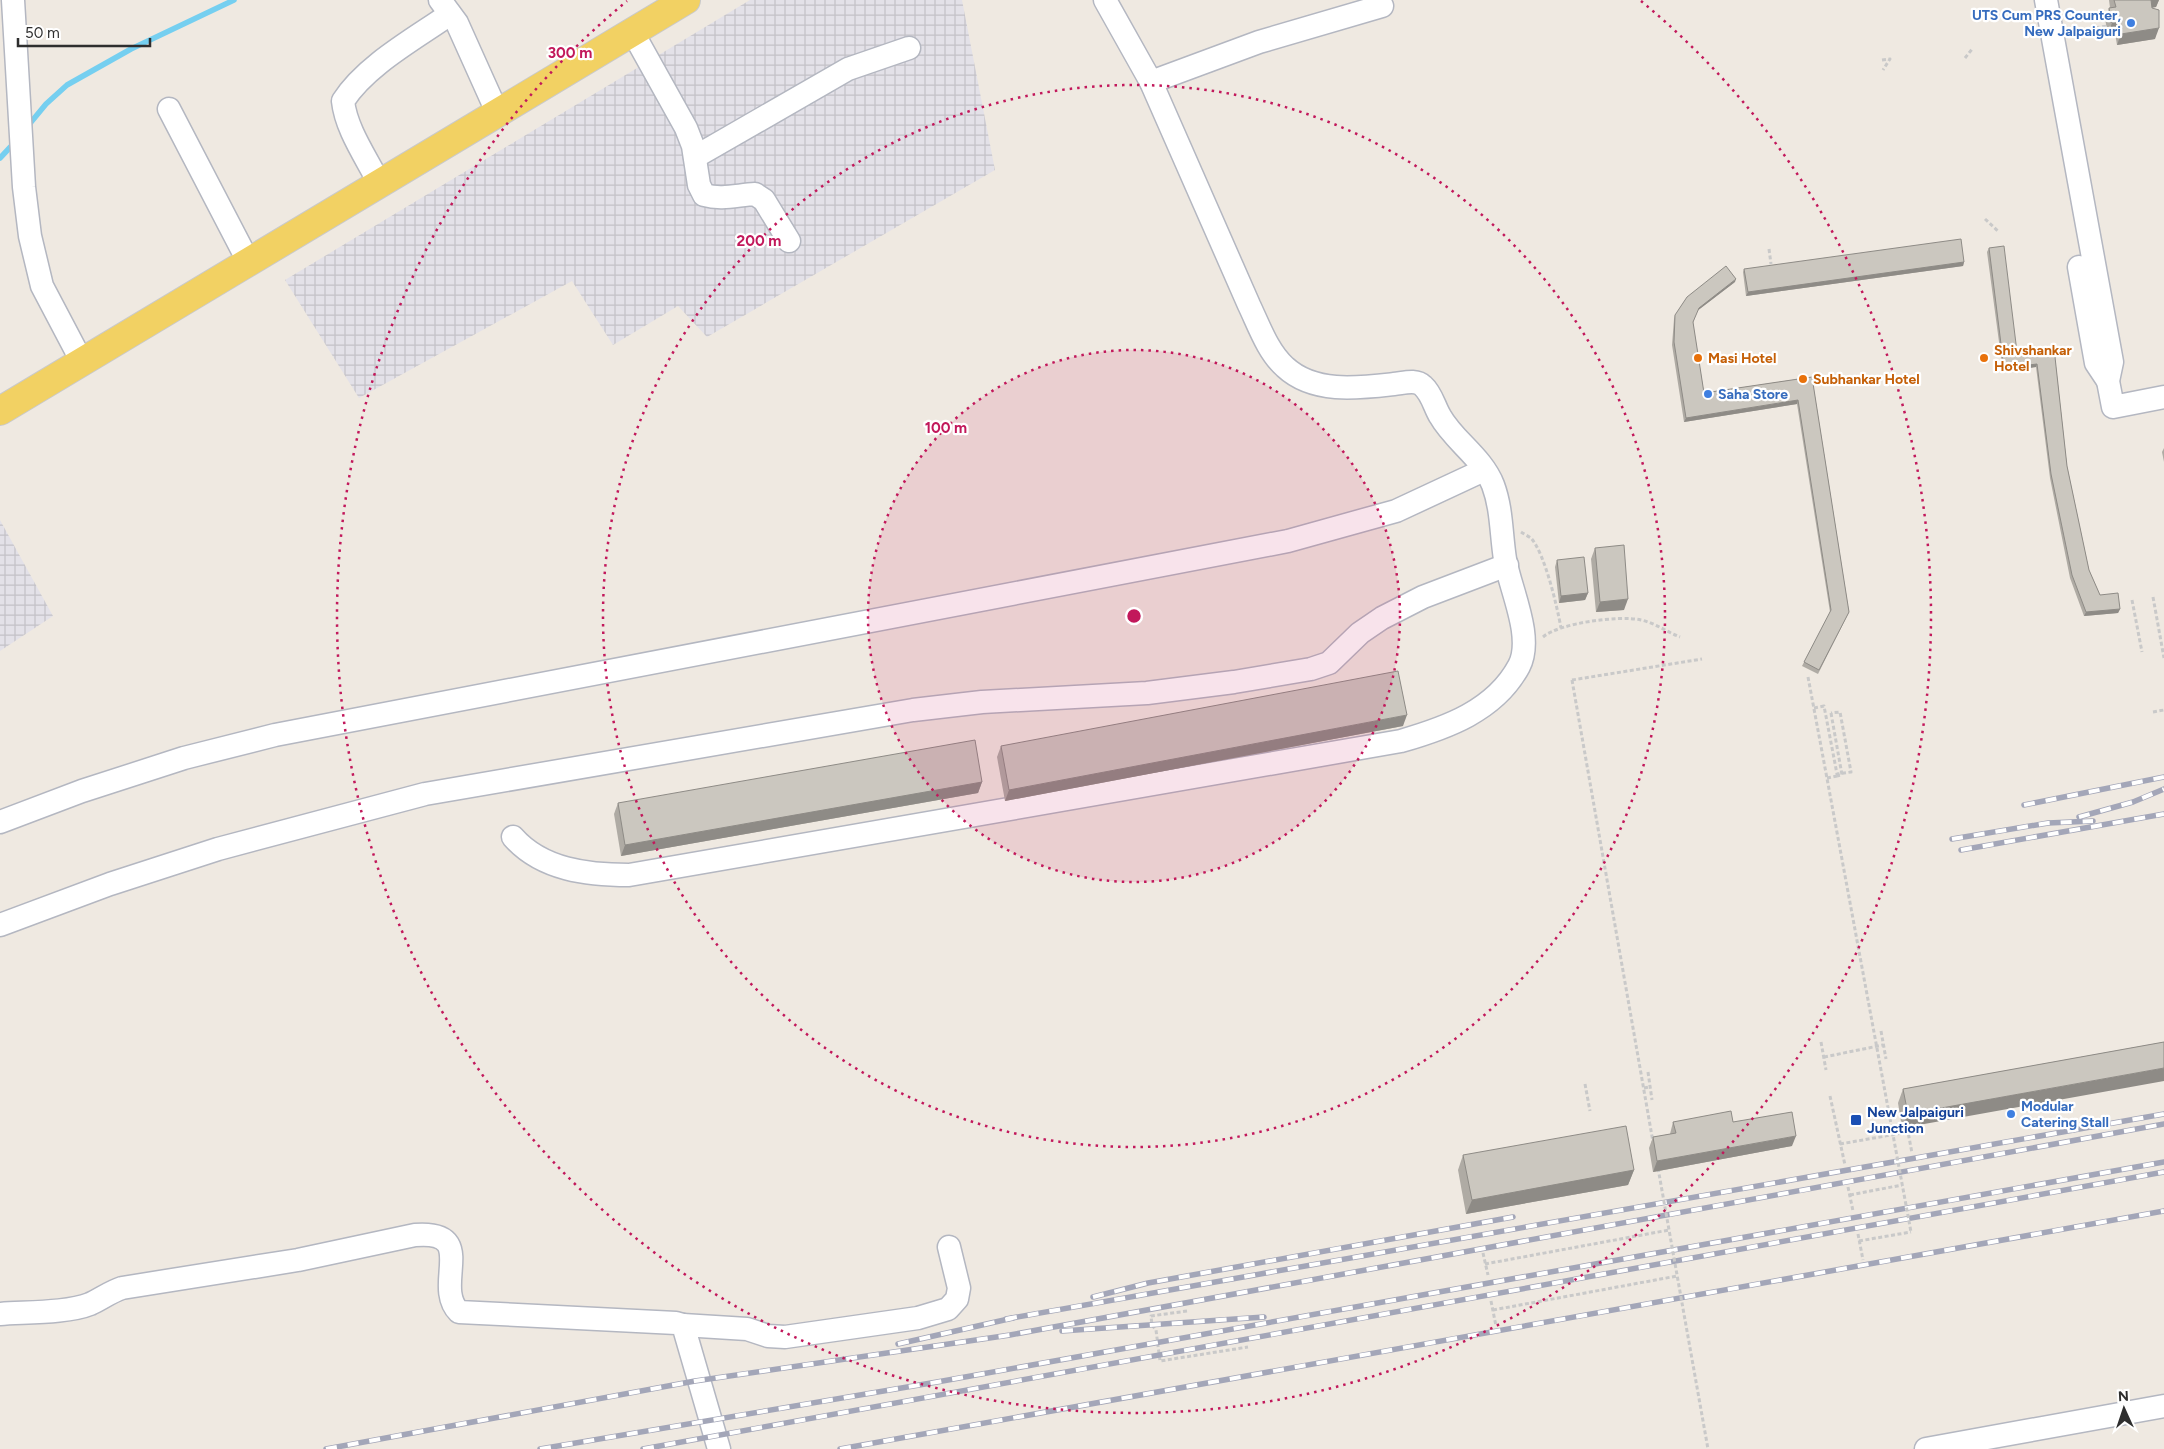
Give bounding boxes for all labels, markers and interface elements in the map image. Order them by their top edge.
place label: UTS Cum PRS Counter, New Jalpaiguri [1972,7,2121,40]
scale bar [18,15,150,47]
marker: UTS Cum PRS Counter, New Jalpaiguri [2125,17,2137,29]
text: 50 m [25,24,60,42]
text: 300 m [548,44,592,62]
text: 200 m [737,232,781,250]
place label: Shivshankar Hotel [1994,342,2072,375]
place label: Masi Hotel [1708,350,1776,367]
marker: Masi Hotel [1692,352,1704,364]
marker: Shivshankar Hotel [1978,352,1990,364]
place label: Subhankar Hotel [1813,371,1920,388]
marker: Subhankar Hotel [1797,373,1809,385]
place label: Saha Store [1718,386,1788,403]
marker: Saha Store [1702,388,1714,400]
text: 100 m [925,419,967,437]
centre of rings [1125,607,1143,625]
place label: Modular Catering Stall [2021,1098,2109,1131]
place label: New Jalpaiguri Junction [1867,1104,1964,1137]
marker: Modular Catering Stall [2005,1108,2017,1120]
marker: New Jalpaiguri Junction [1849,1113,1863,1127]
north arrow [2099,1384,2149,1434]
text: N [2117,1388,2129,1405]

